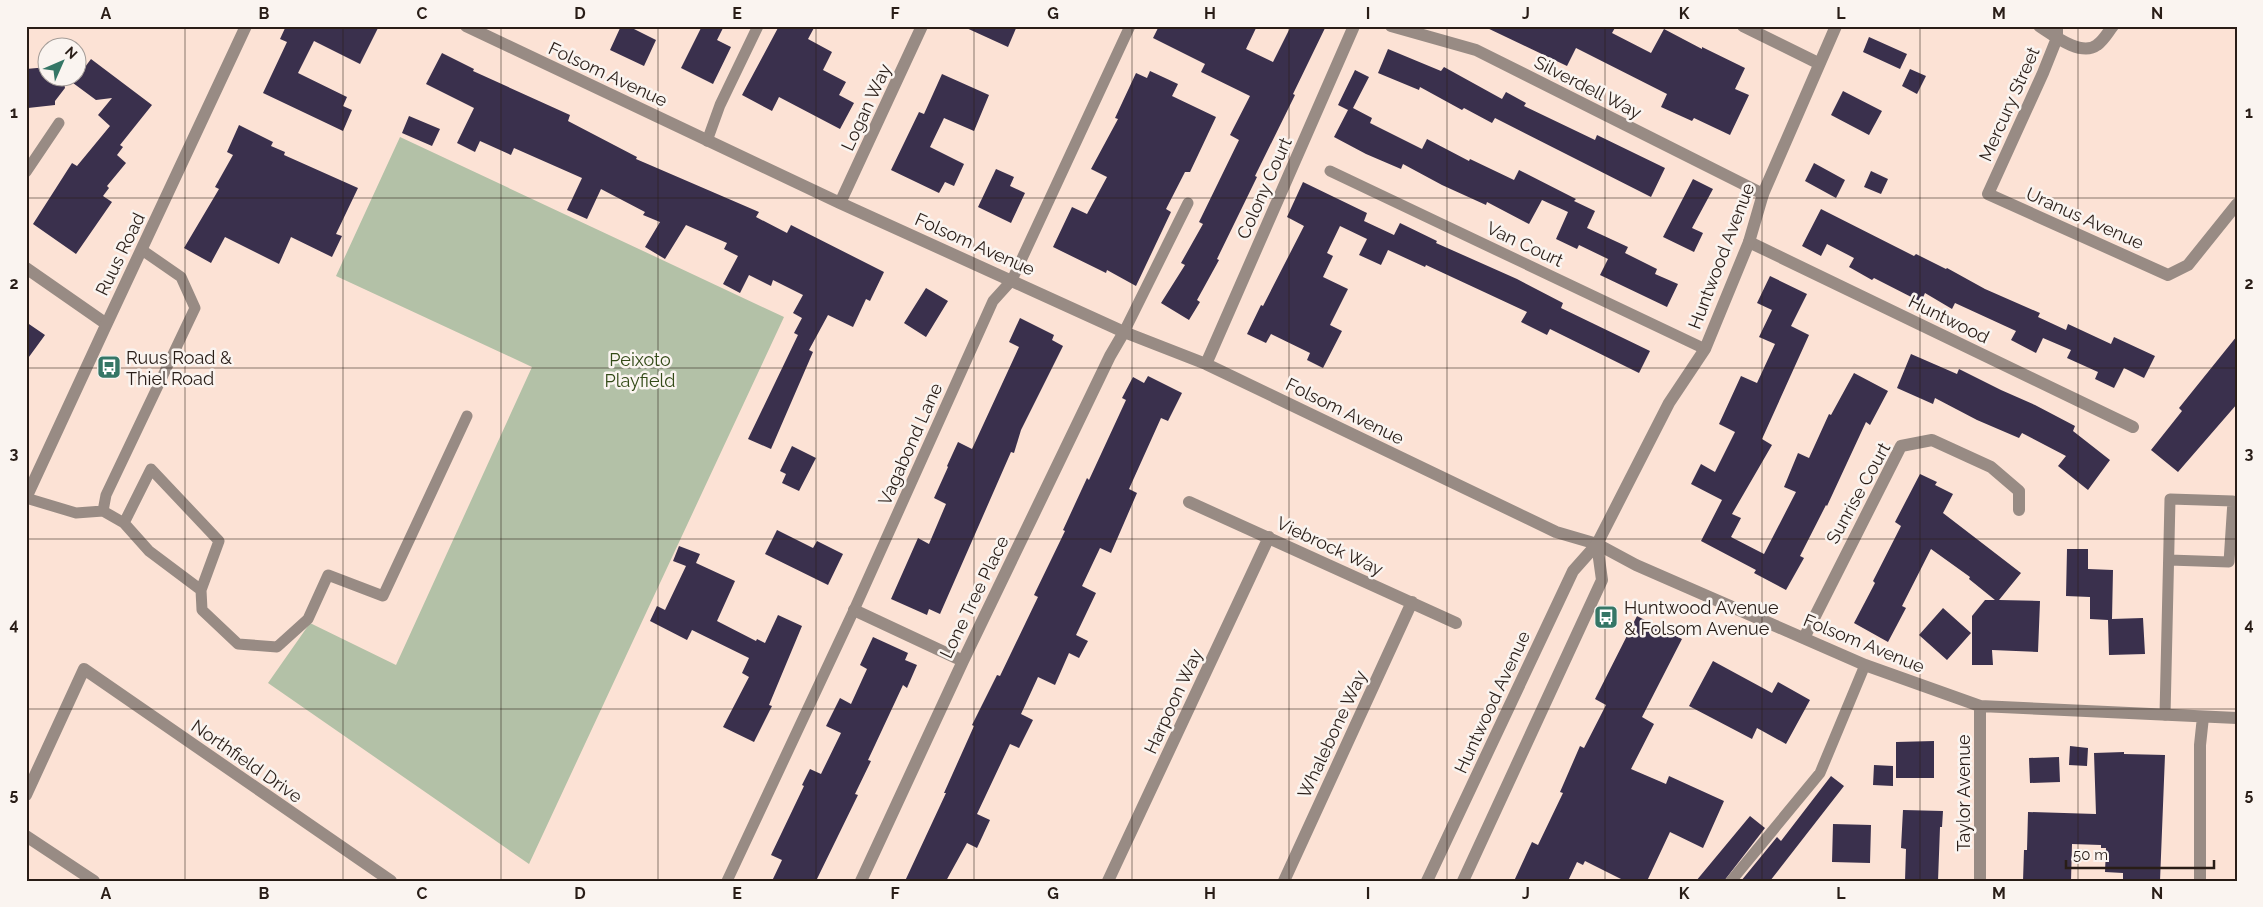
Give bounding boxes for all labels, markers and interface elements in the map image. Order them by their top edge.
text: A [101,4,112,23]
text: B [259,4,270,23]
text: C [417,4,428,23]
text: D [574,4,586,23]
text: E [732,4,742,23]
text: F [890,4,900,23]
text: G [1047,4,1059,23]
text: H [1204,4,1216,23]
text: I [1366,4,1370,23]
text: J [1522,4,1530,23]
text: K [1679,4,1690,23]
text: L [1836,4,1846,23]
text: M [1992,4,2006,23]
text: N [2151,4,2163,23]
street label: Folsom Avenue [545,37,671,111]
north arrow [38,38,88,88]
text: N [62,43,81,62]
street label: Mercury Street [1974,44,2044,164]
street label: Silverdell Way [1531,51,1645,123]
street label: Logan Way [837,60,895,154]
text: 1 [10,103,18,122]
text: 1 [2245,103,2253,122]
street label: Colony Court [1232,134,1296,242]
street label: Huntwood Avenue [1684,180,1759,332]
street label: Uranus Avenue [2023,183,2148,254]
street label: Folsom Avenue [912,208,1038,280]
street label: Ruus Road [91,209,149,299]
street label: Van Court [1483,217,1567,271]
text: 2 [9,274,19,293]
text: 2 [2244,274,2254,293]
street label: Huntwood [1905,290,1993,348]
place label: Ruus Road & Thiel Road [126,347,232,389]
park label: Peixoto Playfield [604,349,676,391]
bus stop icon: Ruus Road & Thiel Road [96,354,122,380]
street label: Folsom Avenue [1283,373,1408,449]
street label: Vagabond Lane [874,379,947,508]
street label: Sunrise Court [1822,439,1894,547]
text: 3 [10,444,19,463]
text: 3 [2245,444,2254,463]
street label: Viebrock Way [1273,512,1387,580]
street label: Lone Tree Place [935,532,1013,662]
place label: Huntwood Avenue & Folsom Avenue [1624,597,1779,639]
bus stop icon: Huntwood Avenue & Folsom Avenue [1593,604,1619,630]
street label: Folsom Avenue [1800,609,1928,677]
text: 4 [9,615,19,634]
text: 4 [2244,615,2254,634]
street label: Huntwood Avenue [1450,627,1534,776]
street label: Harpoon Way [1140,645,1207,757]
street label: Whalebone Way [1293,667,1371,801]
street label: Northfield Drive [188,715,307,807]
street label: Taylor Avenue [1953,734,1974,852]
text: 5 [10,785,19,804]
text: 5 [2245,785,2254,804]
scale bar [2066,837,2213,869]
text: 50 m [2073,846,2108,864]
text: A [101,884,112,903]
text: B [259,884,270,903]
text: C [417,884,428,903]
text: D [574,884,586,903]
text: E [732,884,742,903]
text: F [890,884,900,903]
text: G [1047,884,1059,903]
text: H [1204,884,1216,903]
text: I [1366,884,1370,903]
text: J [1522,884,1530,903]
text: K [1679,884,1690,903]
text: L [1836,884,1846,903]
text: M [1992,884,2006,903]
text: N [2151,884,2163,903]

